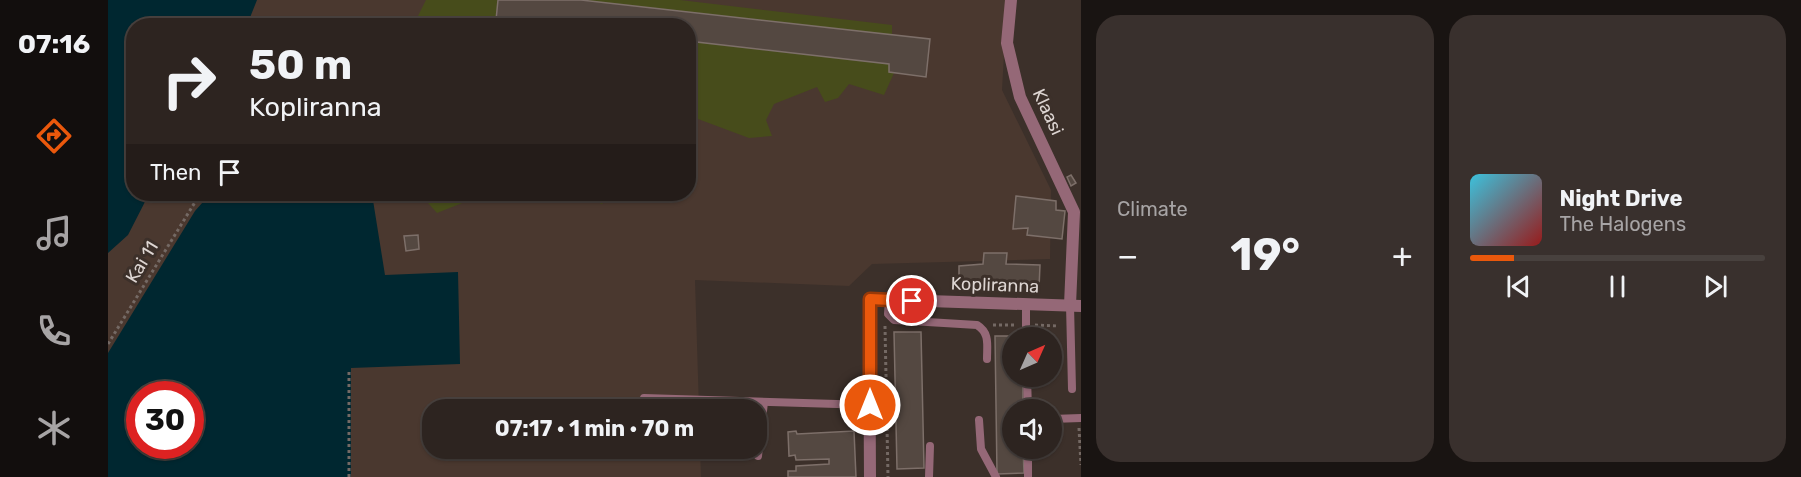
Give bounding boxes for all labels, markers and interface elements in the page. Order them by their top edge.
text: 07:16 [18,28,90,60]
text: 50 m [249,40,352,90]
icon: right [150,42,228,120]
street label: Klaasi [1028,85,1068,139]
text: Kopliranna [249,91,382,123]
icon: directions [33,115,75,157]
icon: arrive [213,156,246,189]
text: Then [150,159,201,186]
text: Night Drive [1560,185,1682,212]
text: Climate [1117,197,1188,221]
icon: music [33,212,75,254]
text: The Halogens [1560,212,1686,236]
text: 19° [1230,228,1300,281]
text: − [1117,236,1138,275]
text: + [1392,236,1412,275]
street label: Kai 11 [121,237,163,287]
icon: previous [1502,270,1535,303]
icon: pause [1601,270,1634,303]
icon: next [1699,270,1732,303]
street label: Kopliranna [950,272,1040,298]
pin [886,275,937,326]
icon: arrive [895,284,928,317]
icon: phone [33,310,75,352]
north arrow [1002,327,1062,387]
map controls [1002,327,1062,459]
position arrow [838,373,902,437]
speed limit sign: 30 [126,381,204,459]
button: sound [1002,399,1062,459]
icon: climate [33,407,75,449]
text: 07:17 · 1 min · 70 m [495,415,694,442]

